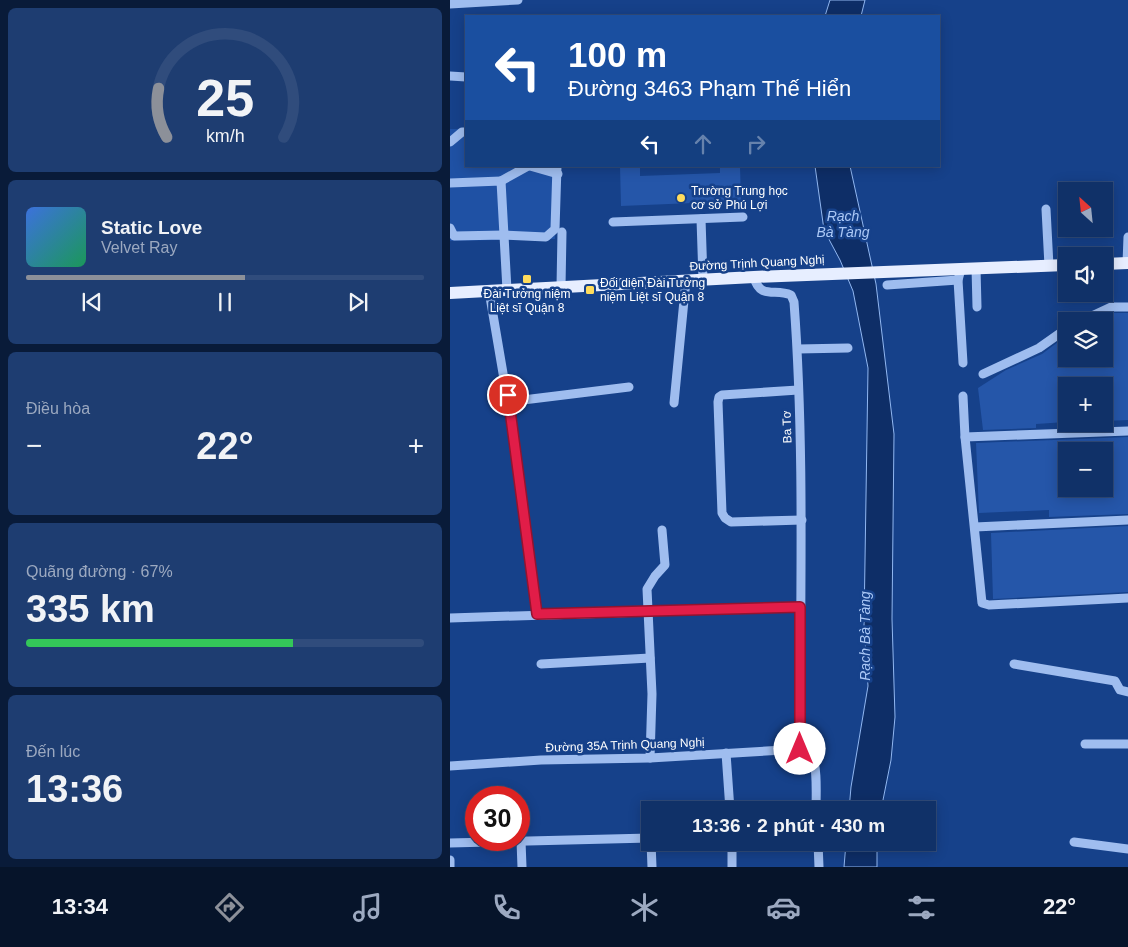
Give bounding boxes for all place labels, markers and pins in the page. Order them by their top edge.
place label: Trường Trung học cơ sở Phú Lợi [691,184,788,212]
marker: Trường Trung học cơ sở Phú Lợi [675,192,687,204]
marker: Đài Tưởng niệm Liệt sĩ Quận 8 [521,273,533,285]
place label: Đối diện Đài Tưởng niệm Liệt sĩ Quận 8 [600,276,705,304]
marker: Đối diện Đài Tưởng niệm Liệt sĩ Quận 8 [584,284,596,296]
place label: Đài Tưởng niệm Liệt sĩ Quận 8 [483,287,571,315]
pin [487,374,529,416]

